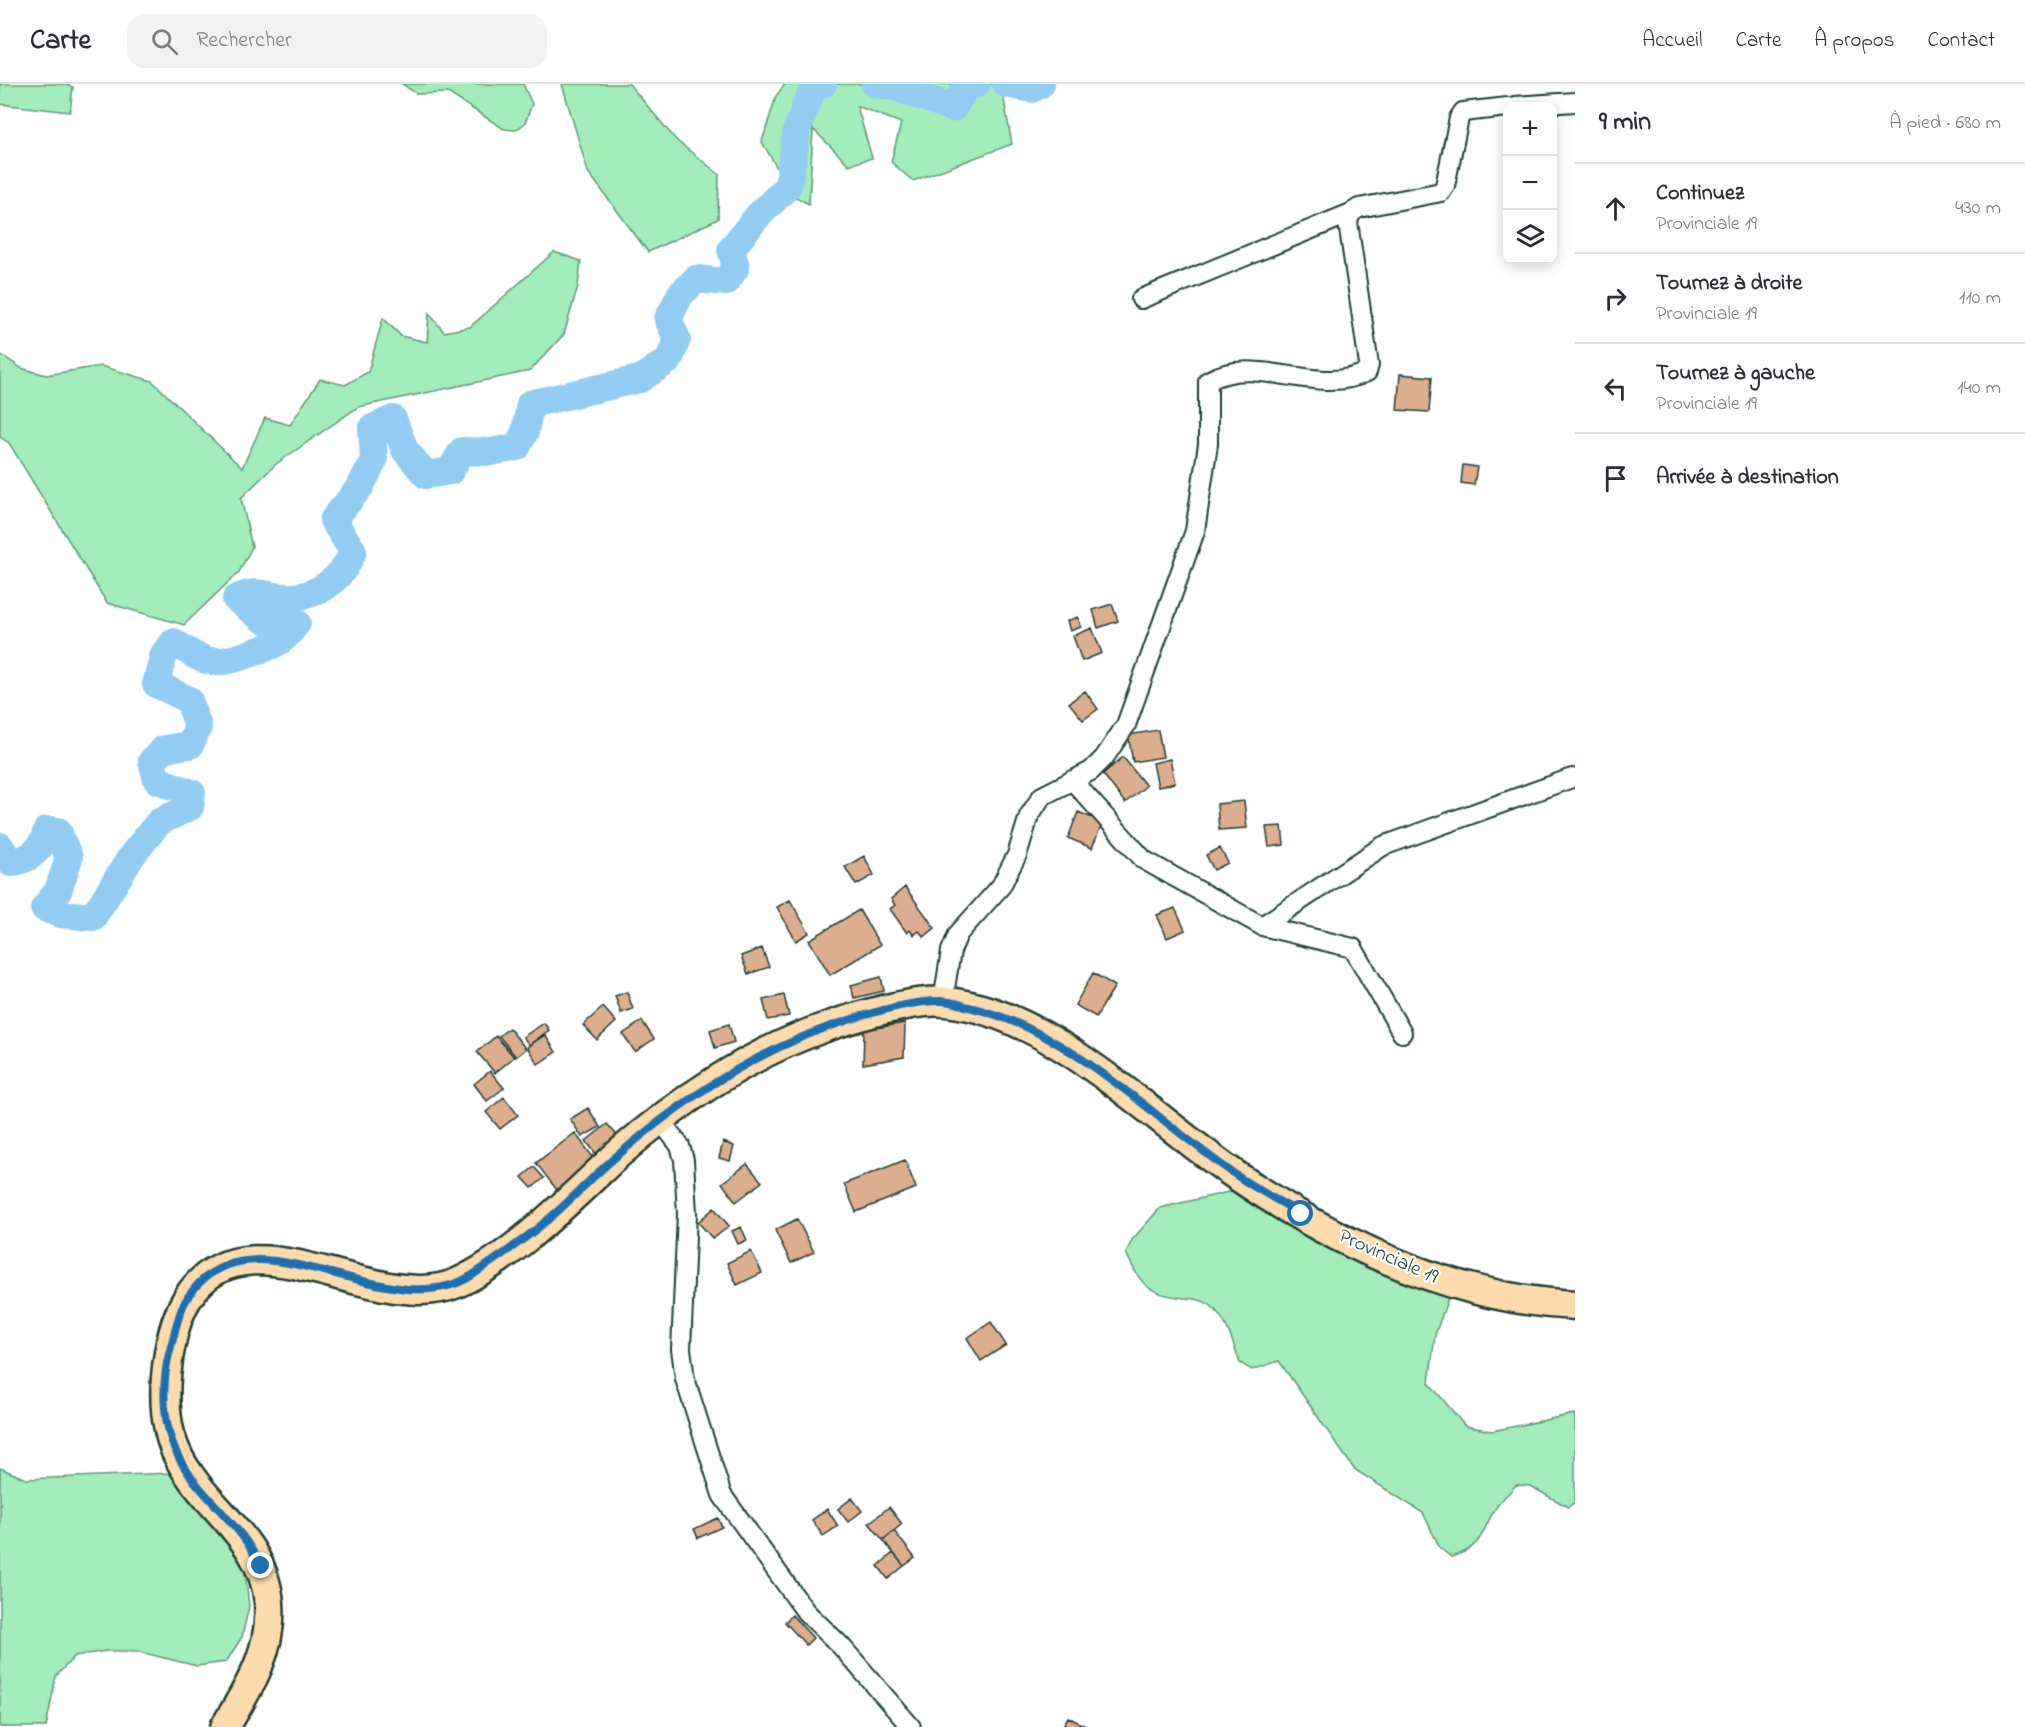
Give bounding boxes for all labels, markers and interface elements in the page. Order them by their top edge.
search box [127,14,547,68]
text: Carte [30,21,91,62]
icon: search [148,25,181,58]
text: Rechercher [196,25,292,57]
text: Accueil [1642,26,1703,56]
text: Carte [1736,26,1781,56]
text: À propos [1814,26,1894,56]
text: Contact [1927,26,1995,56]
map controls [1503,102,1557,264]
button: + [1503,102,1557,156]
text: 9 min [1599,104,1651,142]
text: À pied · 680 m [1889,109,2001,138]
button: − [1503,156,1557,210]
text: Continuez [1656,178,1744,210]
icon: ahead [1599,192,1632,225]
text: 430 m [1955,194,2001,223]
button: layers [1503,210,1557,264]
text: Provinciale 19 [1656,210,1757,239]
text: Tournez à droite [1656,268,1802,300]
icon: right [1599,282,1632,315]
text: 110 m [1959,284,2001,313]
text: Provinciale 19 [1656,300,1757,329]
text: Tournez à gauche [1656,358,1815,390]
icon: left [1599,372,1632,405]
text: 140 m [1957,374,2001,403]
text: Provinciale 19 [1656,390,1757,419]
icon: arrive [1599,462,1632,495]
text: Arrivée à destination [1656,462,1839,494]
route start [1287,1200,1313,1226]
street label: Provinciale 19 [1333,1222,1443,1293]
route end [247,1552,273,1578]

